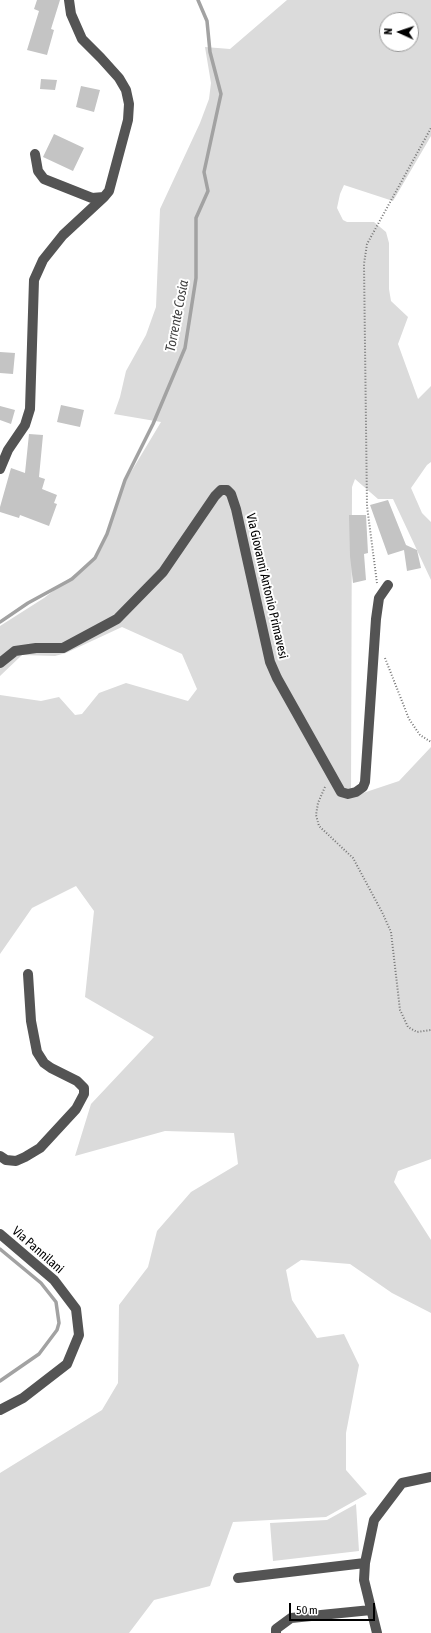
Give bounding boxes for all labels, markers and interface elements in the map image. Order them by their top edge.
north arrow [379,12,419,52]
text: N [382,28,394,35]
water label: Torrente Cosia [162,279,192,353]
street label: Via Giovanni Antonio Primavesi [243,512,291,660]
street label: Via Pannilani [9,1223,67,1277]
scale bar [291,1595,377,1621]
text: 50 m [296,1603,318,1617]

